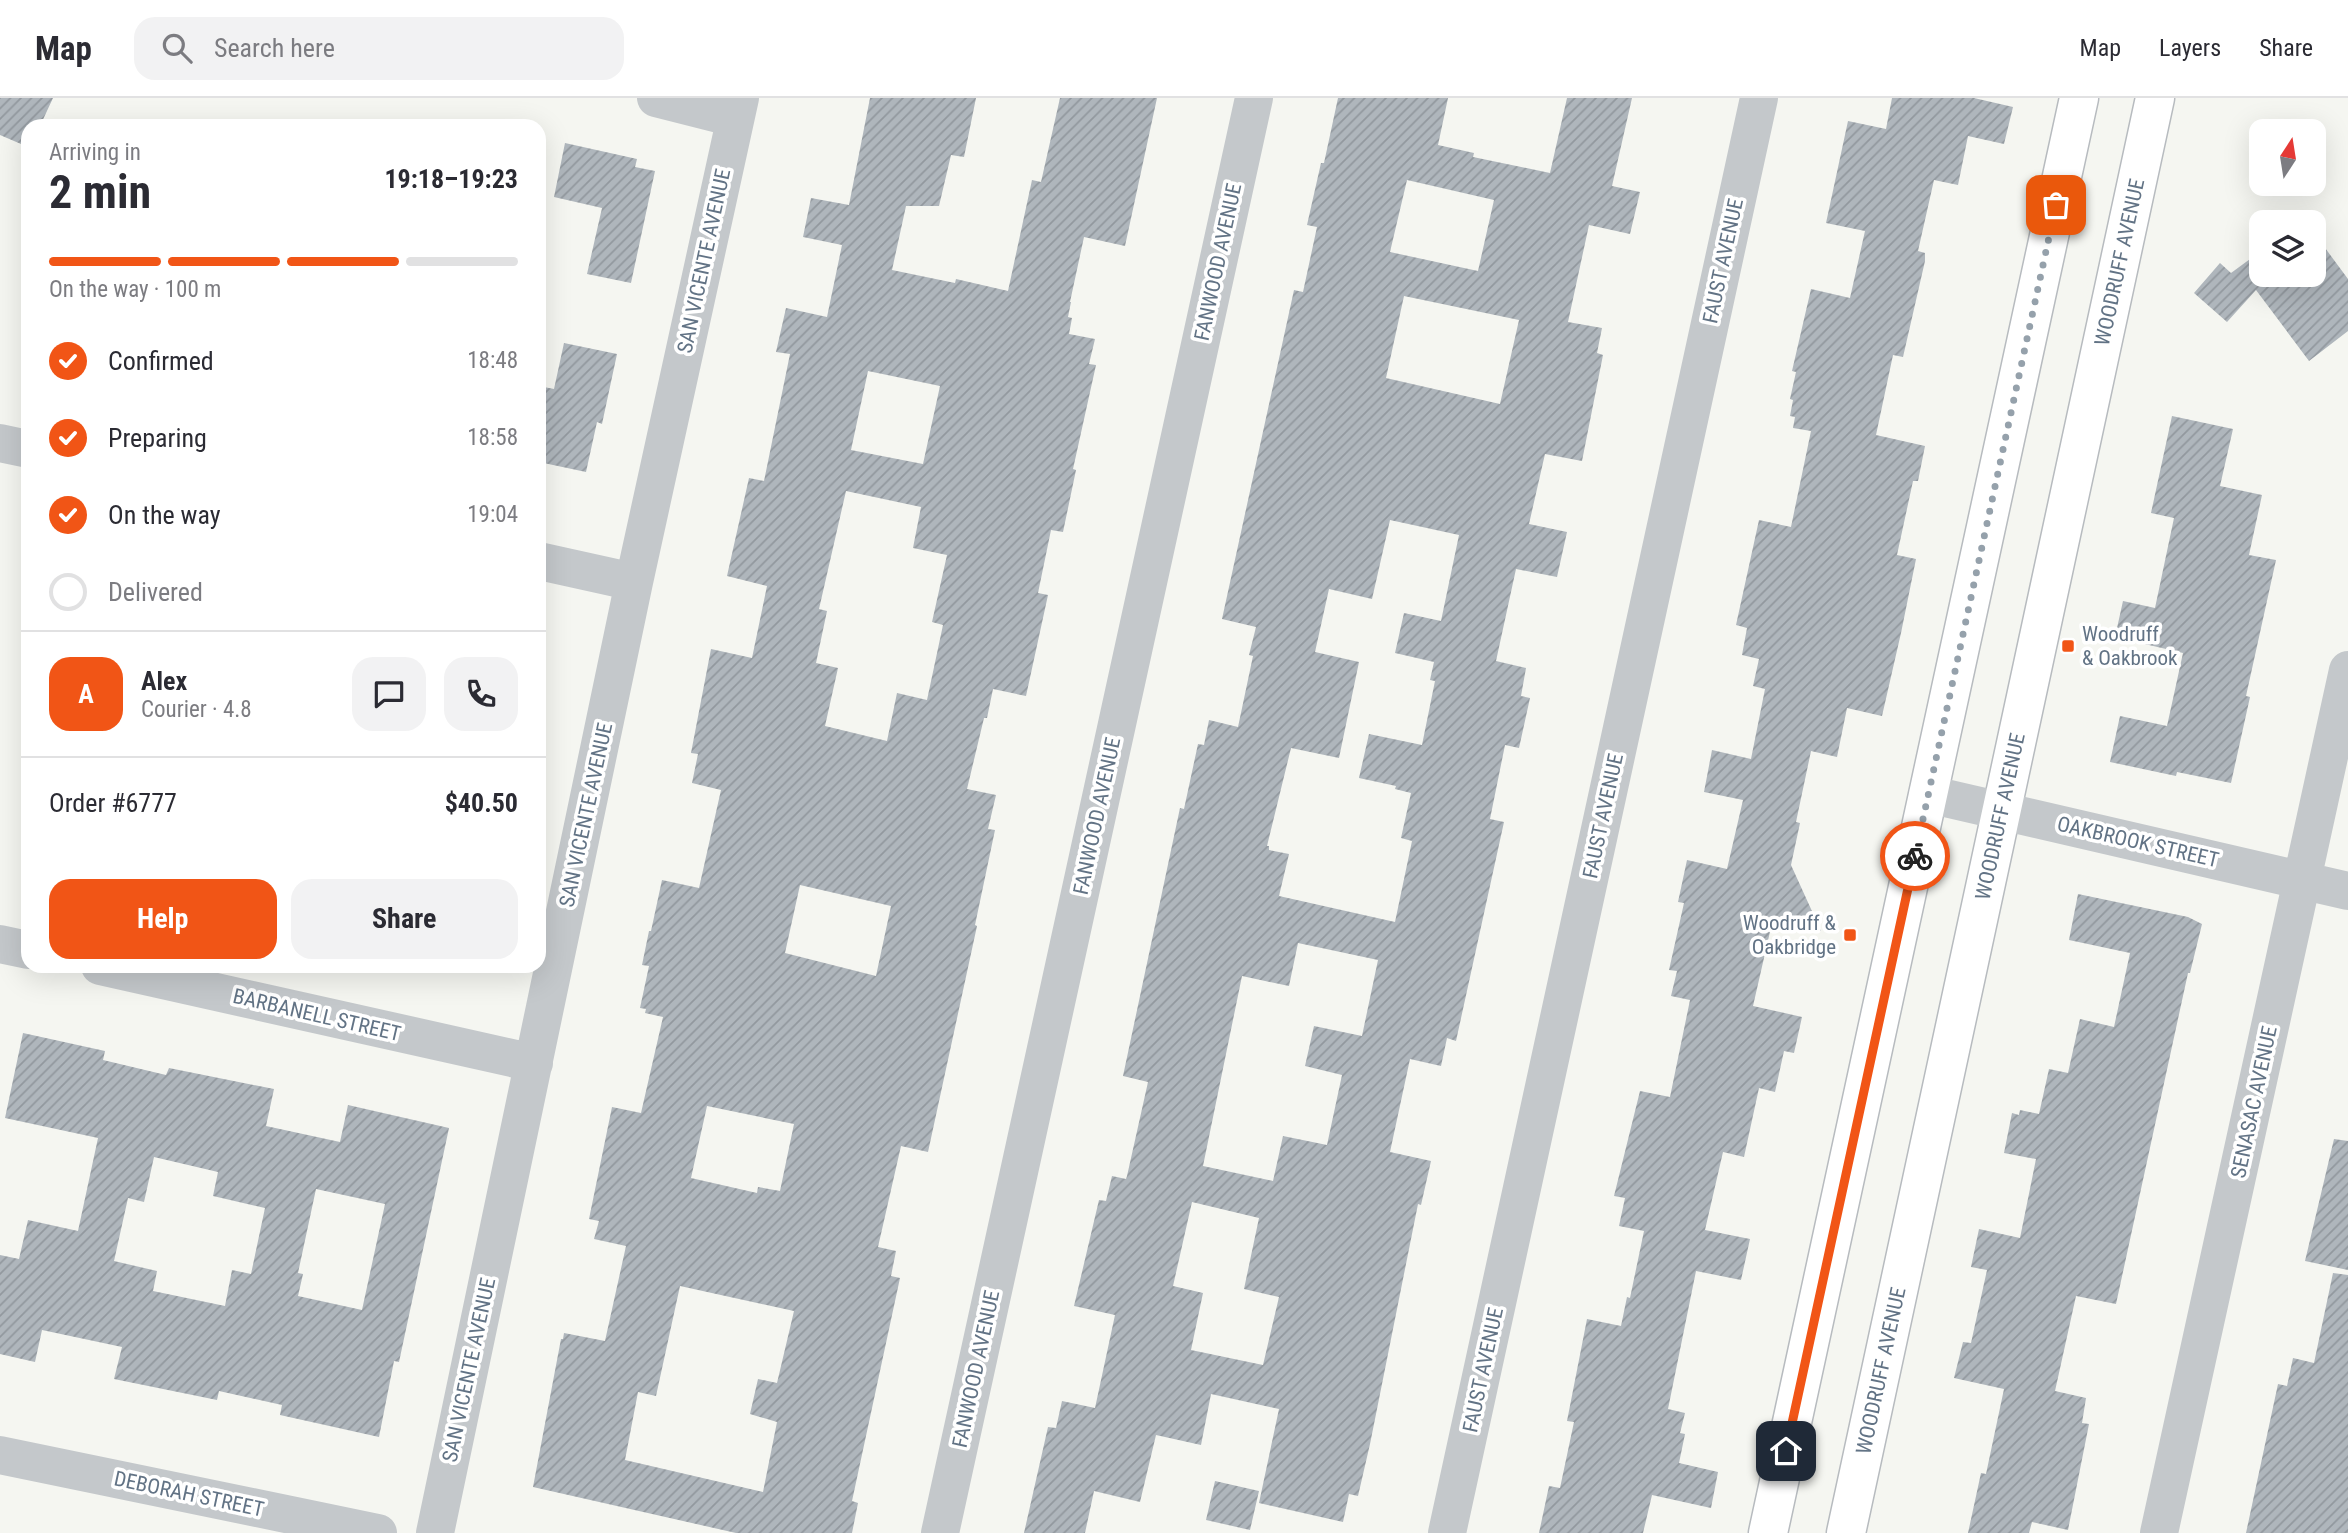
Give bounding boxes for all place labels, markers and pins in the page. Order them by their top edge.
pin [2026,175,2086,235]
place label: Woodruff & Oakbrook [2082,622,2178,670]
marker: Woodruff & Oakbrook [2060,638,2076,654]
place label: Woodruff & Oakbridge [1743,911,1837,959]
marker: Woodruff & Oakbridge [1842,927,1858,943]
pin [1756,1421,1816,1481]

